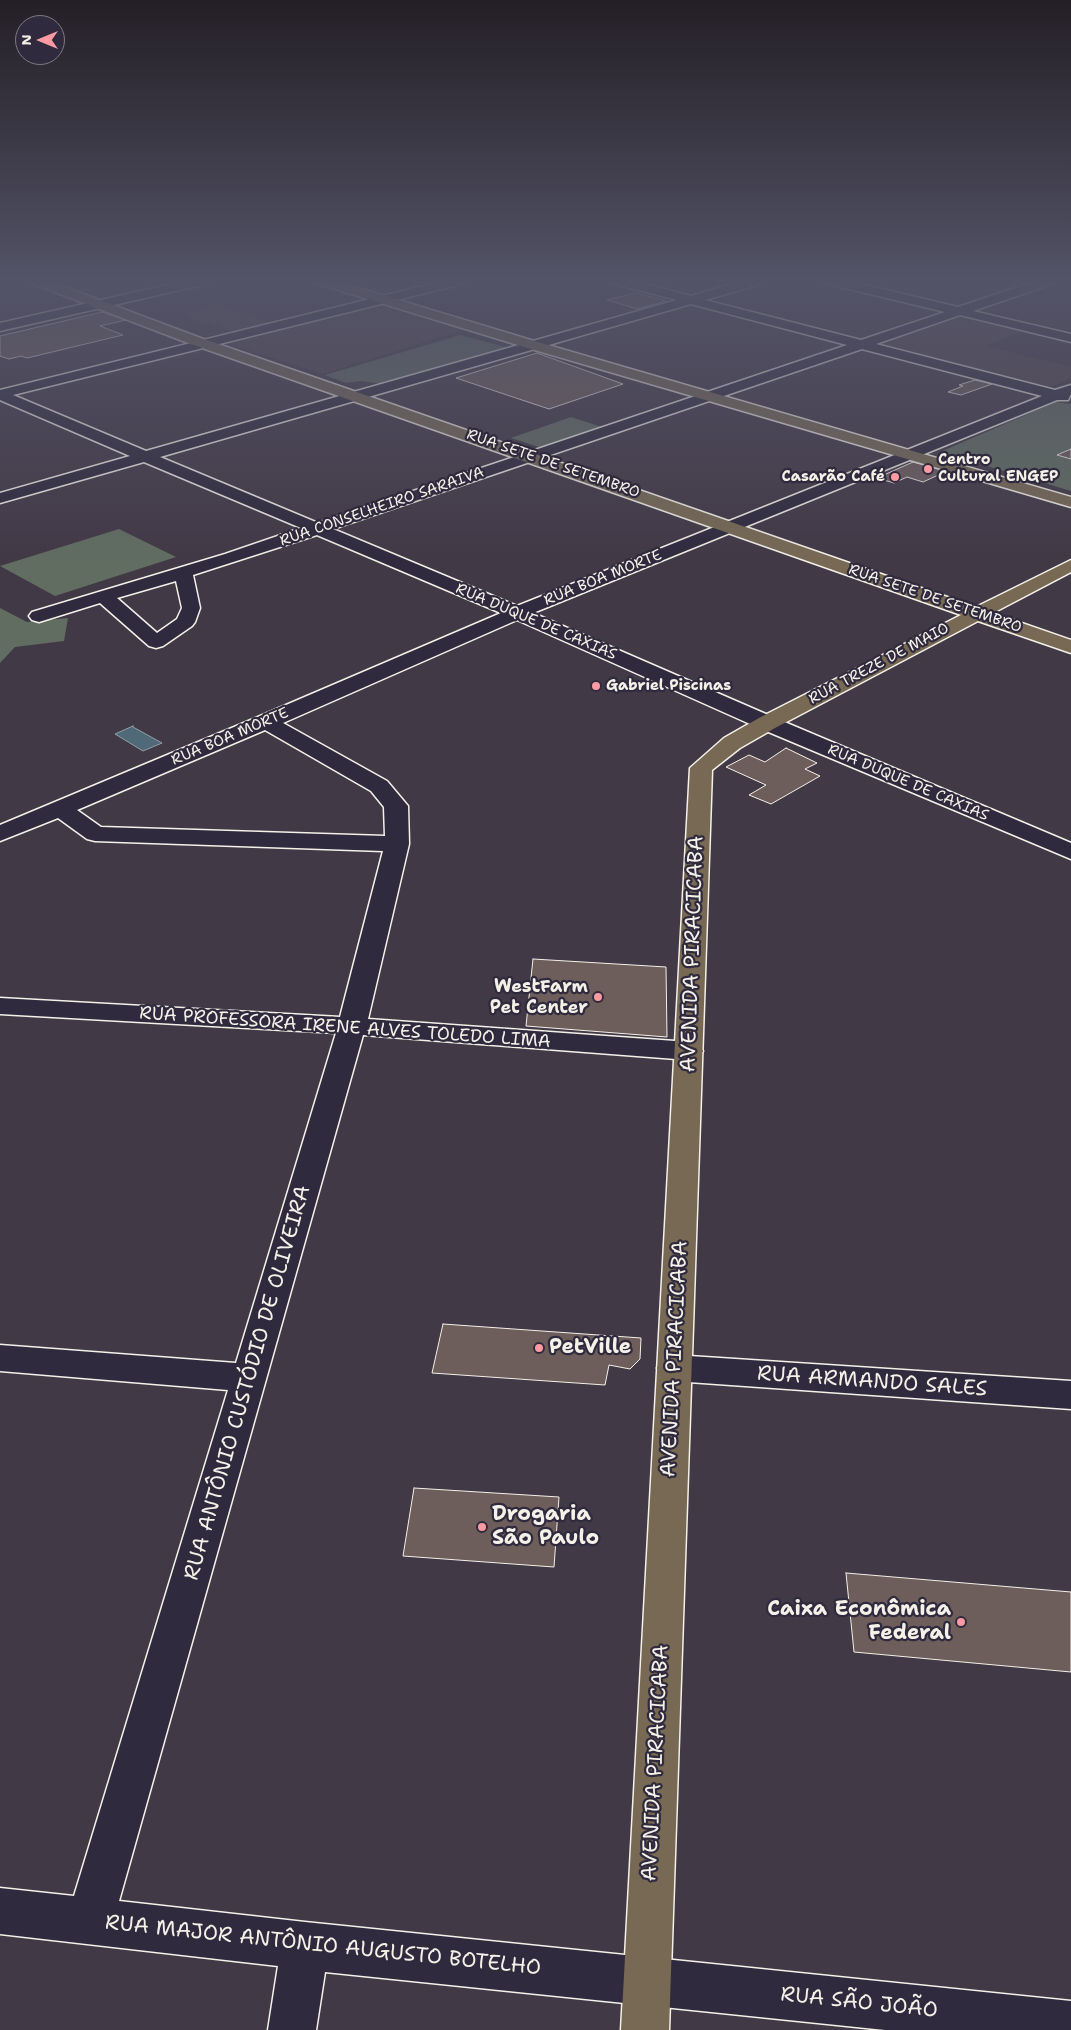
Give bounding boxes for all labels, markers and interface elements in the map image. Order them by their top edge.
north arrow [15,15,65,65]
text: N [17,34,35,46]
street label: RUA SETE DE SETEMBRO [464,426,642,502]
place label: Centro Cultural ENGEP [938,451,1058,486]
street label: RUA CONSELHEIRO SARAIVA [277,463,487,551]
marker: Centro Cultural ENGEP [922,463,934,475]
place label: Casarão Café [782,468,885,486]
marker: Casarão Café [889,471,901,483]
street label: RUA BOA MORTE [541,546,665,610]
street label: RUA SETE DE SETEMBRO [846,561,1024,637]
street label: RUA DUQUE DE CAXIAS [453,580,619,664]
street label: RUA TREZE DE MAIO [806,619,952,709]
place label: Gabriel Piscinas [606,677,731,695]
marker: Gabriel Piscinas [590,680,602,692]
street label: RUA BOA MORTE [169,704,291,770]
street label: RUA DUQUE DE CAXIAS [825,741,991,825]
street label: AVENIDA PIRACICABA [676,835,710,1073]
place label: WestFarm Pet Center [490,976,588,1019]
marker: WestFarm Pet Center [592,991,604,1003]
street label: RUA PROFESSORA IRENE ALVES TOLEDO LIMA [139,1003,551,1053]
street label: RUA ANTÔNIO CUSTÓDIO DE OLIVEIRA [179,1183,317,1583]
street label: AVENIDA PIRACICABA [656,1240,694,1478]
place label: PetVille [549,1335,631,1361]
marker: PetVille [533,1342,545,1354]
street label: RUA ARMANDO SALES [756,1361,988,1403]
place label: Drogaria São Paulo [492,1502,599,1552]
marker: Drogaria São Paulo [476,1521,488,1533]
place label: Caixa Econômica Federal [767,1597,951,1647]
marker: Caixa Econômica Federal [955,1616,967,1628]
street label: AVENIDA PIRACICABA [637,1644,675,1882]
street label: RUA MAJOR ANTÔNIO AUGUSTO BOTELHO [104,1911,542,1981]
street label: RUA SÃO JOÃO [779,1982,939,2024]

